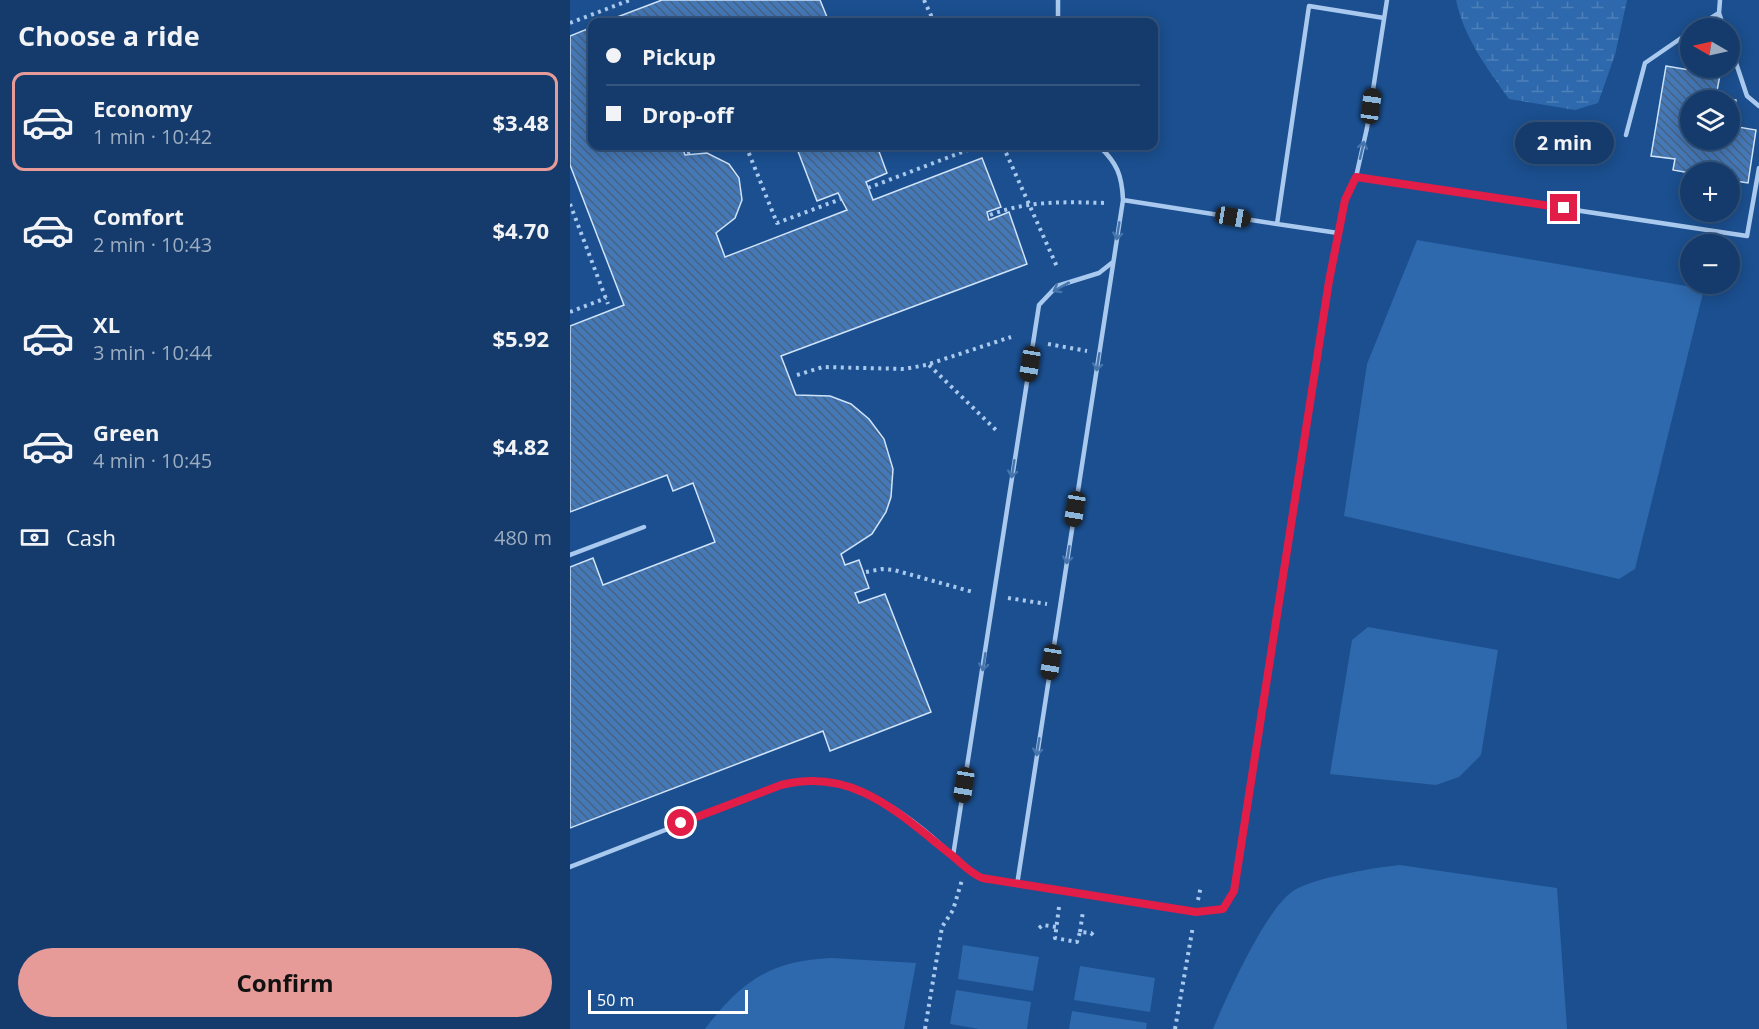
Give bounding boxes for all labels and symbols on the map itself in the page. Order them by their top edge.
north arrow [1680,18,1740,78]
car [1360,87,1382,125]
callout: 2 min [1514,121,1614,163]
one-way arrow [1357,141,1369,160]
route end [1550,194,1577,221]
car [1214,205,1252,229]
one-way arrow [1112,221,1123,240]
one-way arrow [1053,281,1070,293]
car [1018,345,1042,383]
one-way arrow [1092,351,1103,371]
one-way arrow [1008,459,1019,479]
car [1063,490,1087,528]
one-way arrow [1062,544,1073,564]
car [1039,643,1063,681]
one-way arrow [978,652,989,672]
one-way arrow [1033,737,1044,757]
car [952,766,976,804]
route start [667,809,694,836]
scale bar [588,987,748,1014]

